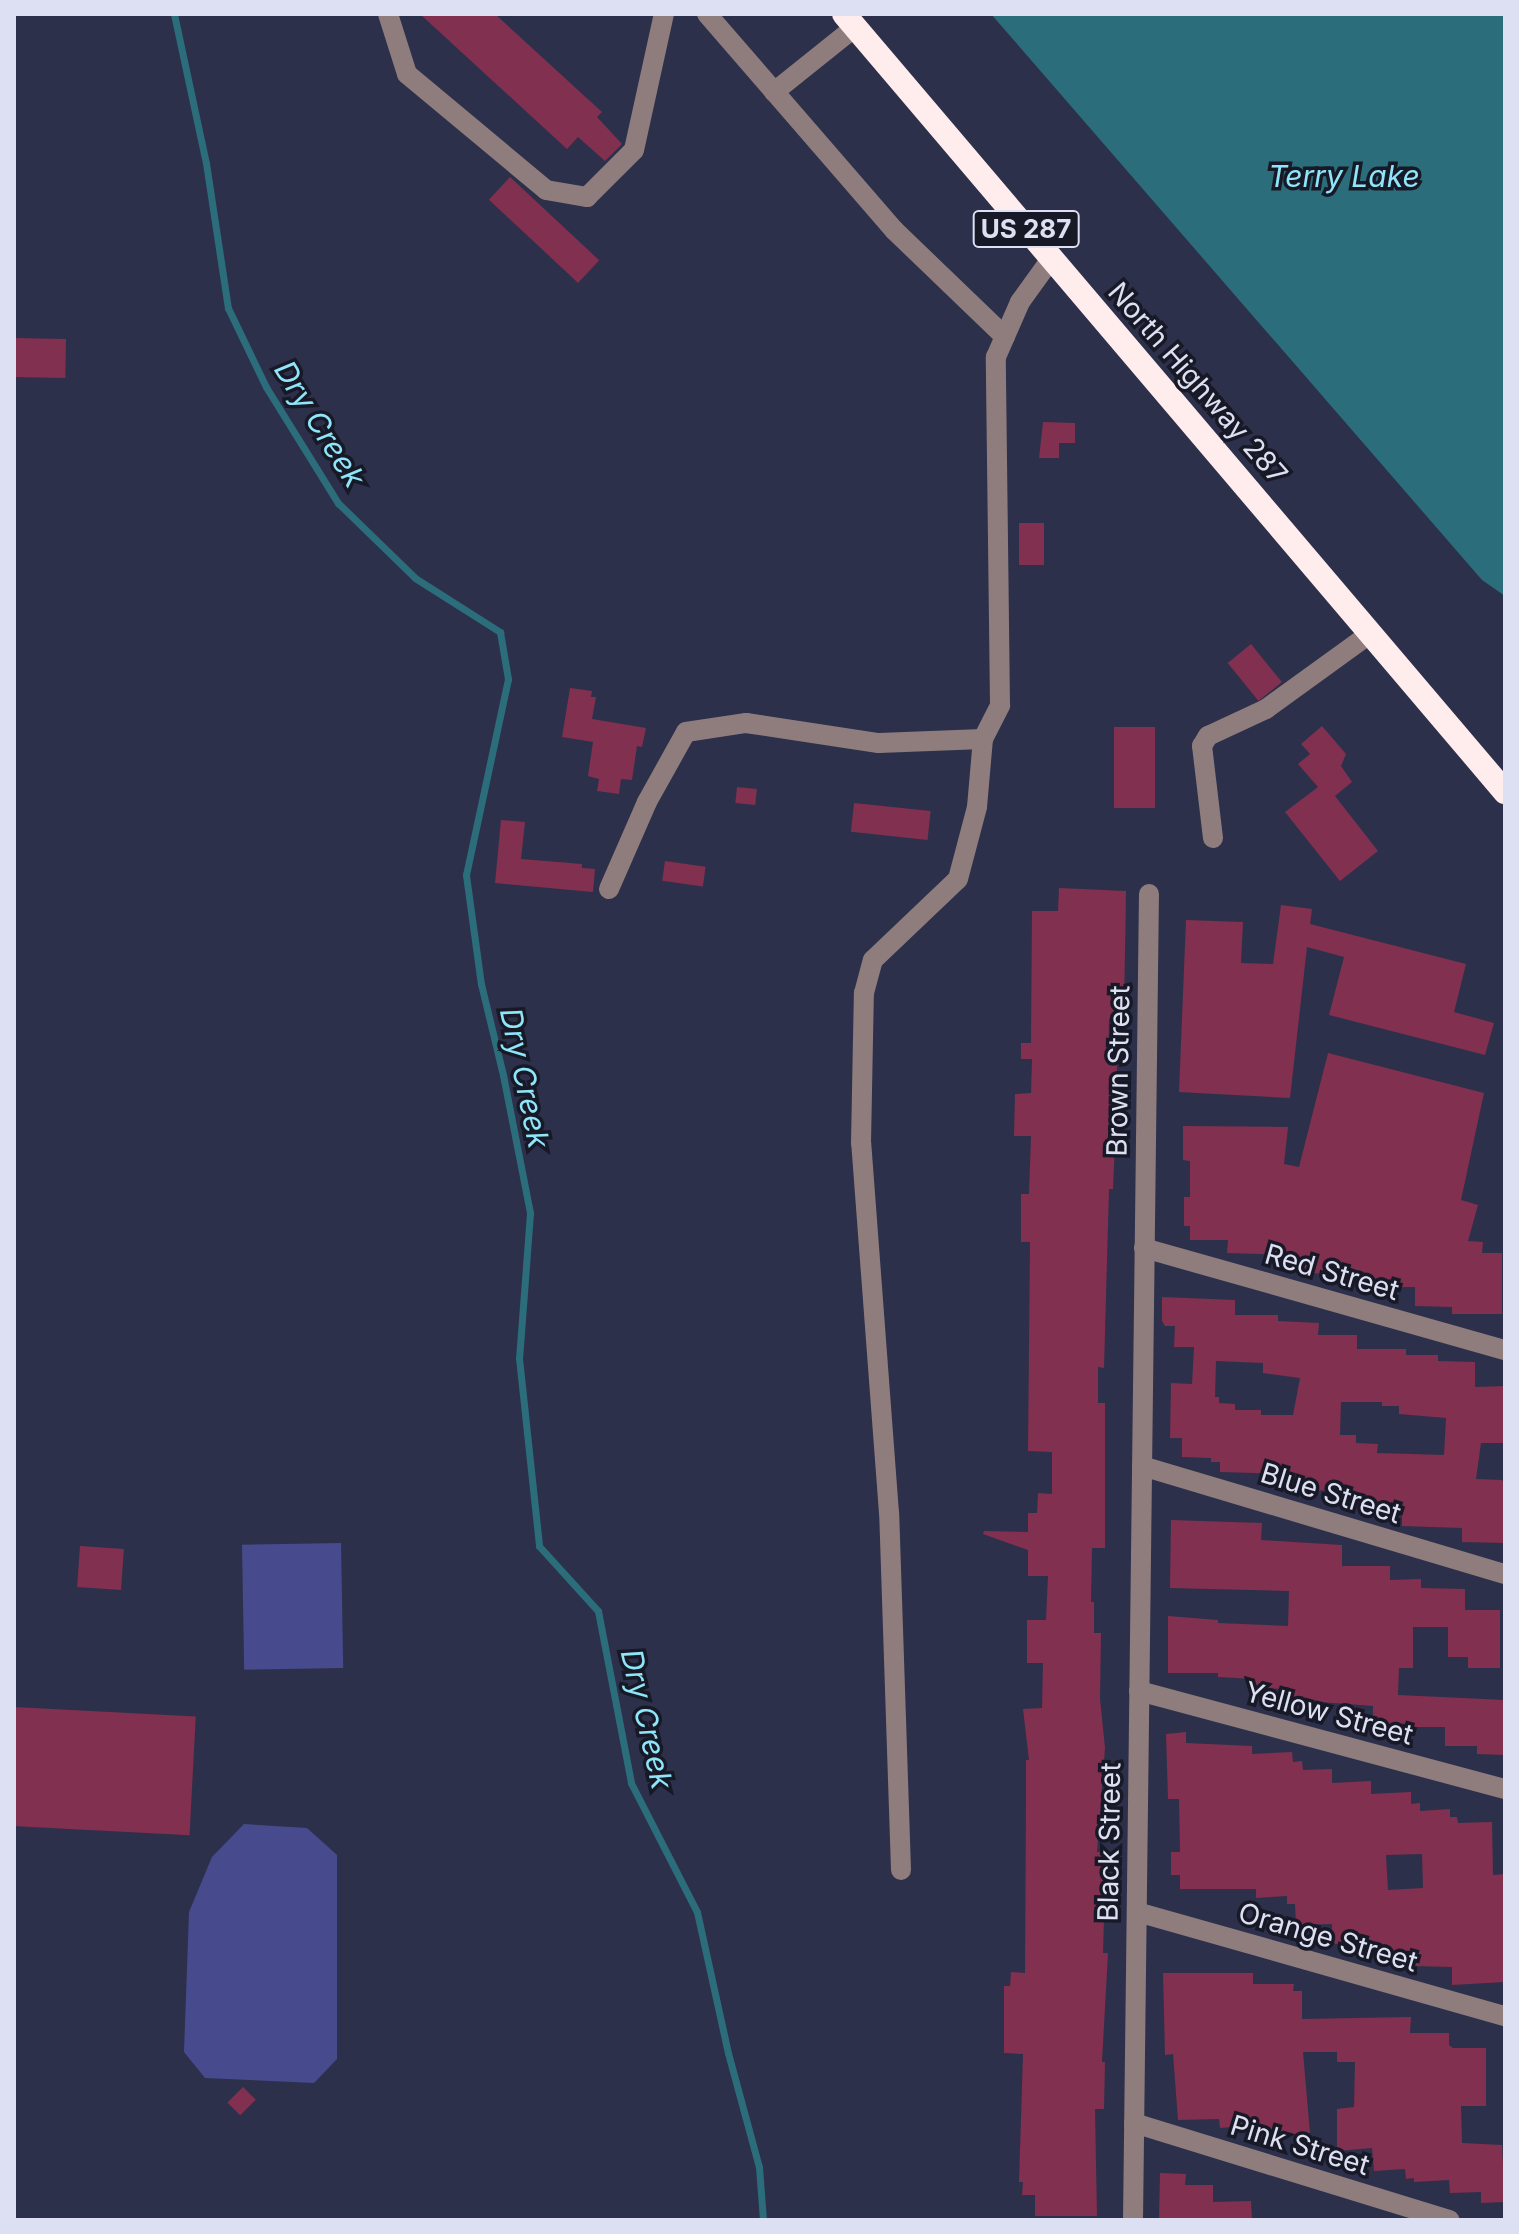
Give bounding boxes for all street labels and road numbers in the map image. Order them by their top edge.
road number: US 287 [972,207,1080,251]
street label: North Highway 287 [1101,275,1295,491]
street label: Brown Street [1100,985,1136,1157]
street label: Red Street [1261,1237,1403,1307]
street label: Blue Street [1257,1456,1405,1530]
street label: Yellow Street [1241,1674,1417,1752]
street label: Black Street [1091,1762,1127,1922]
street label: Orange Street [1235,1895,1421,1979]
street label: Pink Street [1226,2108,1374,2182]

